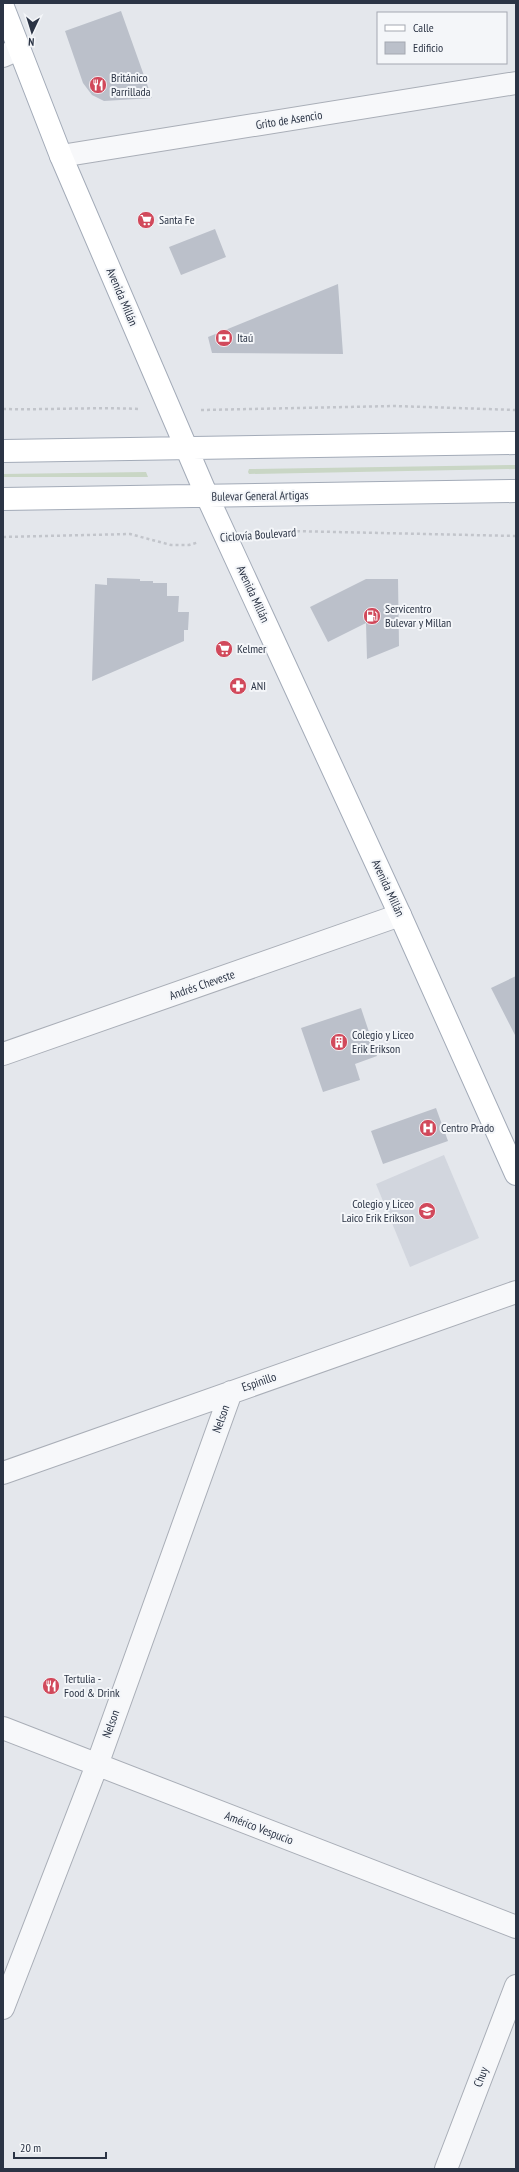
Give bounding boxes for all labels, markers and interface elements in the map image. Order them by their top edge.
north arrow [12,12,52,52]
legend [377,12,507,64]
text: Calle [413,20,434,35]
text: N [28,35,35,49]
text: Edificio [413,40,443,55]
place label: Británico Parrillada [111,70,151,99]
restaurant icon: Británico Parrillada [88,75,108,95]
street label: Grito de Asencio [255,107,323,132]
supermarket icon: Santa Fe [136,210,156,230]
place label: Santa Fe [159,212,195,227]
street label: Avenida Millán [104,266,141,328]
bank icon: Itaú [214,328,234,348]
place label: Itaú [237,330,253,345]
street label: Bulevar General Artigas [211,487,309,504]
street label: Ciclovía Boulevard [219,524,297,545]
street label: Avenida Millán [234,563,273,625]
place label: Servicentro Bulevar y Millan [385,601,451,630]
fuel station icon: Servicentro Bulevar y Millan [362,606,382,626]
supermarket icon: Kelmer [214,639,234,659]
place label: Kelmer [237,641,267,656]
pharmacy icon: ANI [228,676,248,696]
place label: ANI [251,678,266,693]
street label: Avenida Millán [369,857,408,919]
street label: Andrés Cheveste [167,966,237,1003]
place label: Colegio y Liceo Erik Erikson [352,1027,414,1056]
building icon: Colegio y Liceo Erik Erikson [329,1032,349,1052]
hospital icon: Centro Prado [418,1118,438,1138]
place label: Centro Prado [441,1120,494,1135]
place label: Colegio y Liceo Laico Erik Erikson [342,1196,414,1225]
school or university icon: Colegio y Liceo Laico Erik Erikson [417,1201,437,1221]
street label: Espinillo [240,1369,278,1394]
street label: Nelson [209,1403,232,1435]
place label: Tertulia - Food & Drink [64,1671,120,1700]
restaurant icon: Tertulia - Food & Drink [41,1676,61,1696]
street label: Nelson [99,1708,122,1740]
street label: Américo Vespucio [223,1808,296,1847]
street label: Chuy [470,2064,491,2089]
scale bar [14,2134,106,2160]
text: 20 m [20,2140,41,2155]

